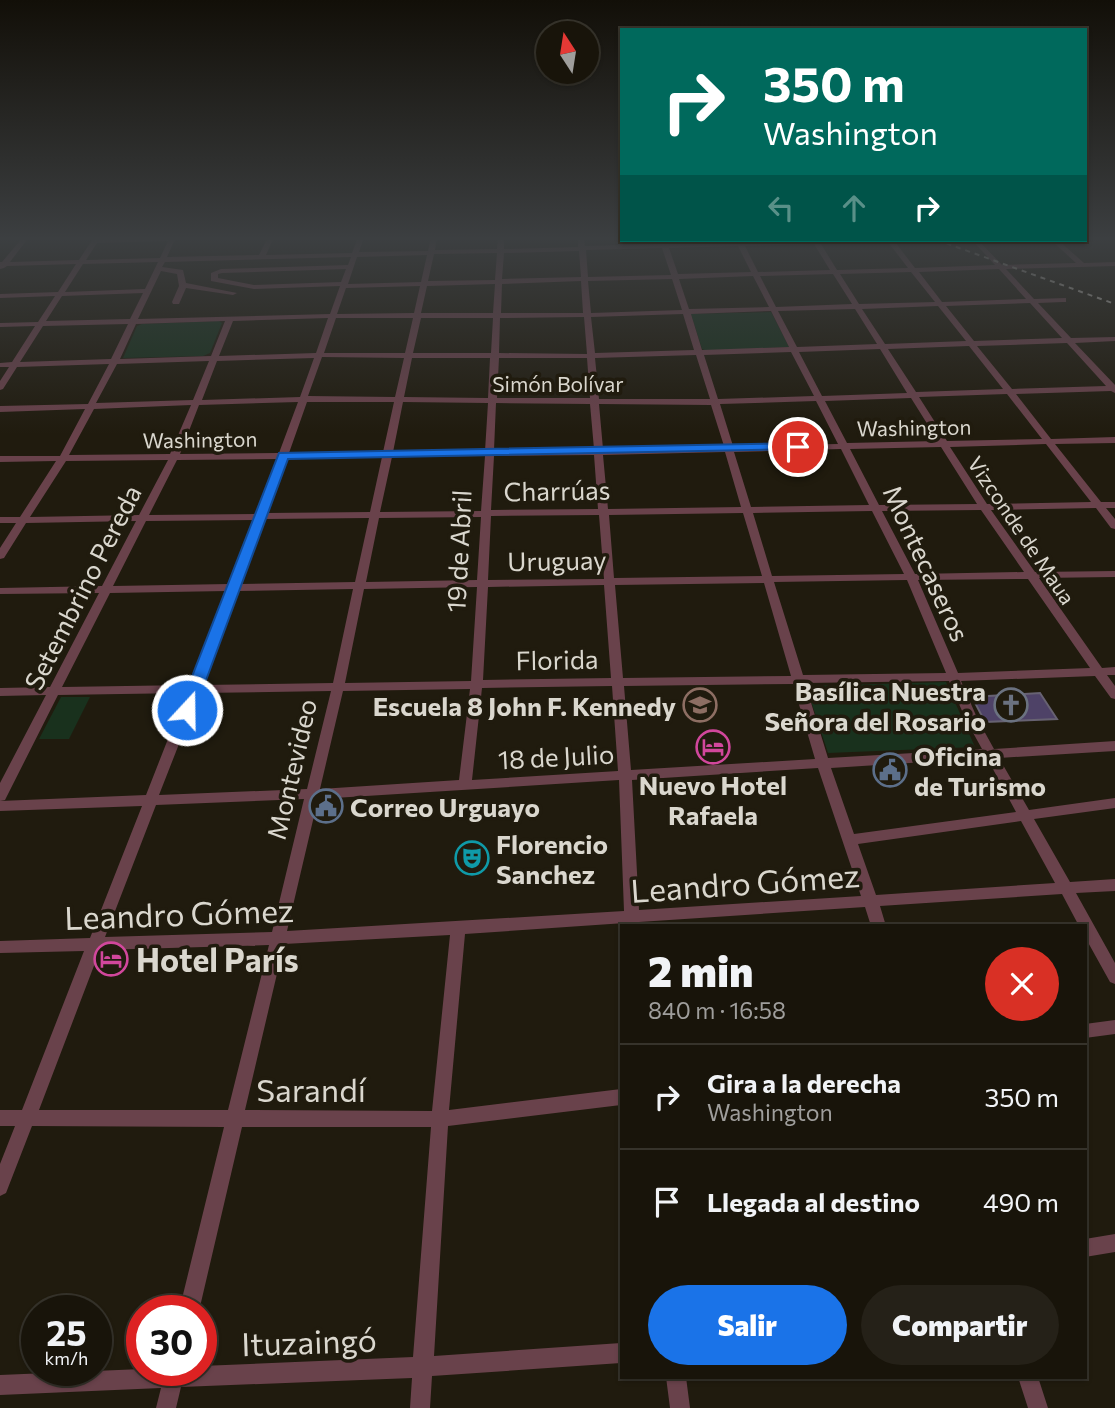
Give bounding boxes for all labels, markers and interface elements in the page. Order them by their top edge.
north arrow [536,21,598,84]
map controls [536,21,599,84]
text: 350 m [763,52,905,112]
icon: right [648,56,739,147]
text: Washington [763,112,938,152]
icon: left [762,189,800,227]
icon: ahead [835,189,873,227]
icon: right [908,189,946,227]
street label: Simón Bolívar [492,371,624,396]
street label: Washington [856,414,972,440]
pin [768,417,828,477]
street label: Washington [142,426,258,452]
icon: arrive [779,428,817,466]
street label: Vizconde de Maua [963,451,1081,609]
street label: Charrúas [503,474,611,506]
street label: Setembrino Pereda [17,480,147,694]
street label: Montecaseros [877,480,977,646]
street label: 19 de Abril [439,489,477,613]
street label: Uruguay [507,544,607,576]
street label: Florida [515,643,599,675]
position arrow [150,673,224,747]
place label: Basílica Nuestra Señora del Rosario [764,675,986,736]
school or university icon: Escuela 8 John F. Kennedy [681,686,719,724]
church icon: Basílica Nuestra Señora del Rosario [992,686,1030,724]
place label: Escuela 8 John F. Kennedy [373,690,676,721]
street label: Montevideo [260,696,322,842]
hotel icon: Nuevo Hotel Rafaela [694,728,732,766]
street label: 18 de Julio [497,737,615,775]
place label: Oficina de Turismo [914,740,1046,801]
public building icon: Oficina de Turismo [871,751,909,789]
place label: Nuevo Hotel Rafaela [639,769,787,830]
public building icon: Correo Urguayo [307,787,345,825]
place label: Correo Urguayo [350,791,540,822]
place label: Florencio Sanchez [496,828,608,889]
theatre icon: Florencio Sanchez [453,839,491,877]
street label: Leandro Gómez [629,854,861,910]
street label: Leandro Gómez [64,889,294,937]
place label: Hotel París [136,939,299,979]
hotel icon: Hotel París [92,940,130,978]
text: 2 min [648,944,754,996]
button: close [985,947,1059,1021]
text: 840 m · 16:58 [648,996,786,1024]
text: Gira a la derecha [707,1067,901,1098]
street label: Sarandí [256,1069,368,1109]
icon: right [648,1078,686,1116]
text: 350 m [985,1081,1059,1112]
text: Washington [707,1098,833,1126]
icon: arrive [648,1183,686,1221]
text: Llegada al destino [707,1186,920,1217]
text: 490 m [983,1186,1059,1217]
button: Salir [648,1285,847,1365]
button: Compartir [861,1285,1059,1365]
speed limit sign: 30 [126,1295,217,1386]
text: 25 [46,1310,87,1353]
street label: Ituzaingó [241,1319,377,1363]
text: km/h [45,1347,88,1369]

